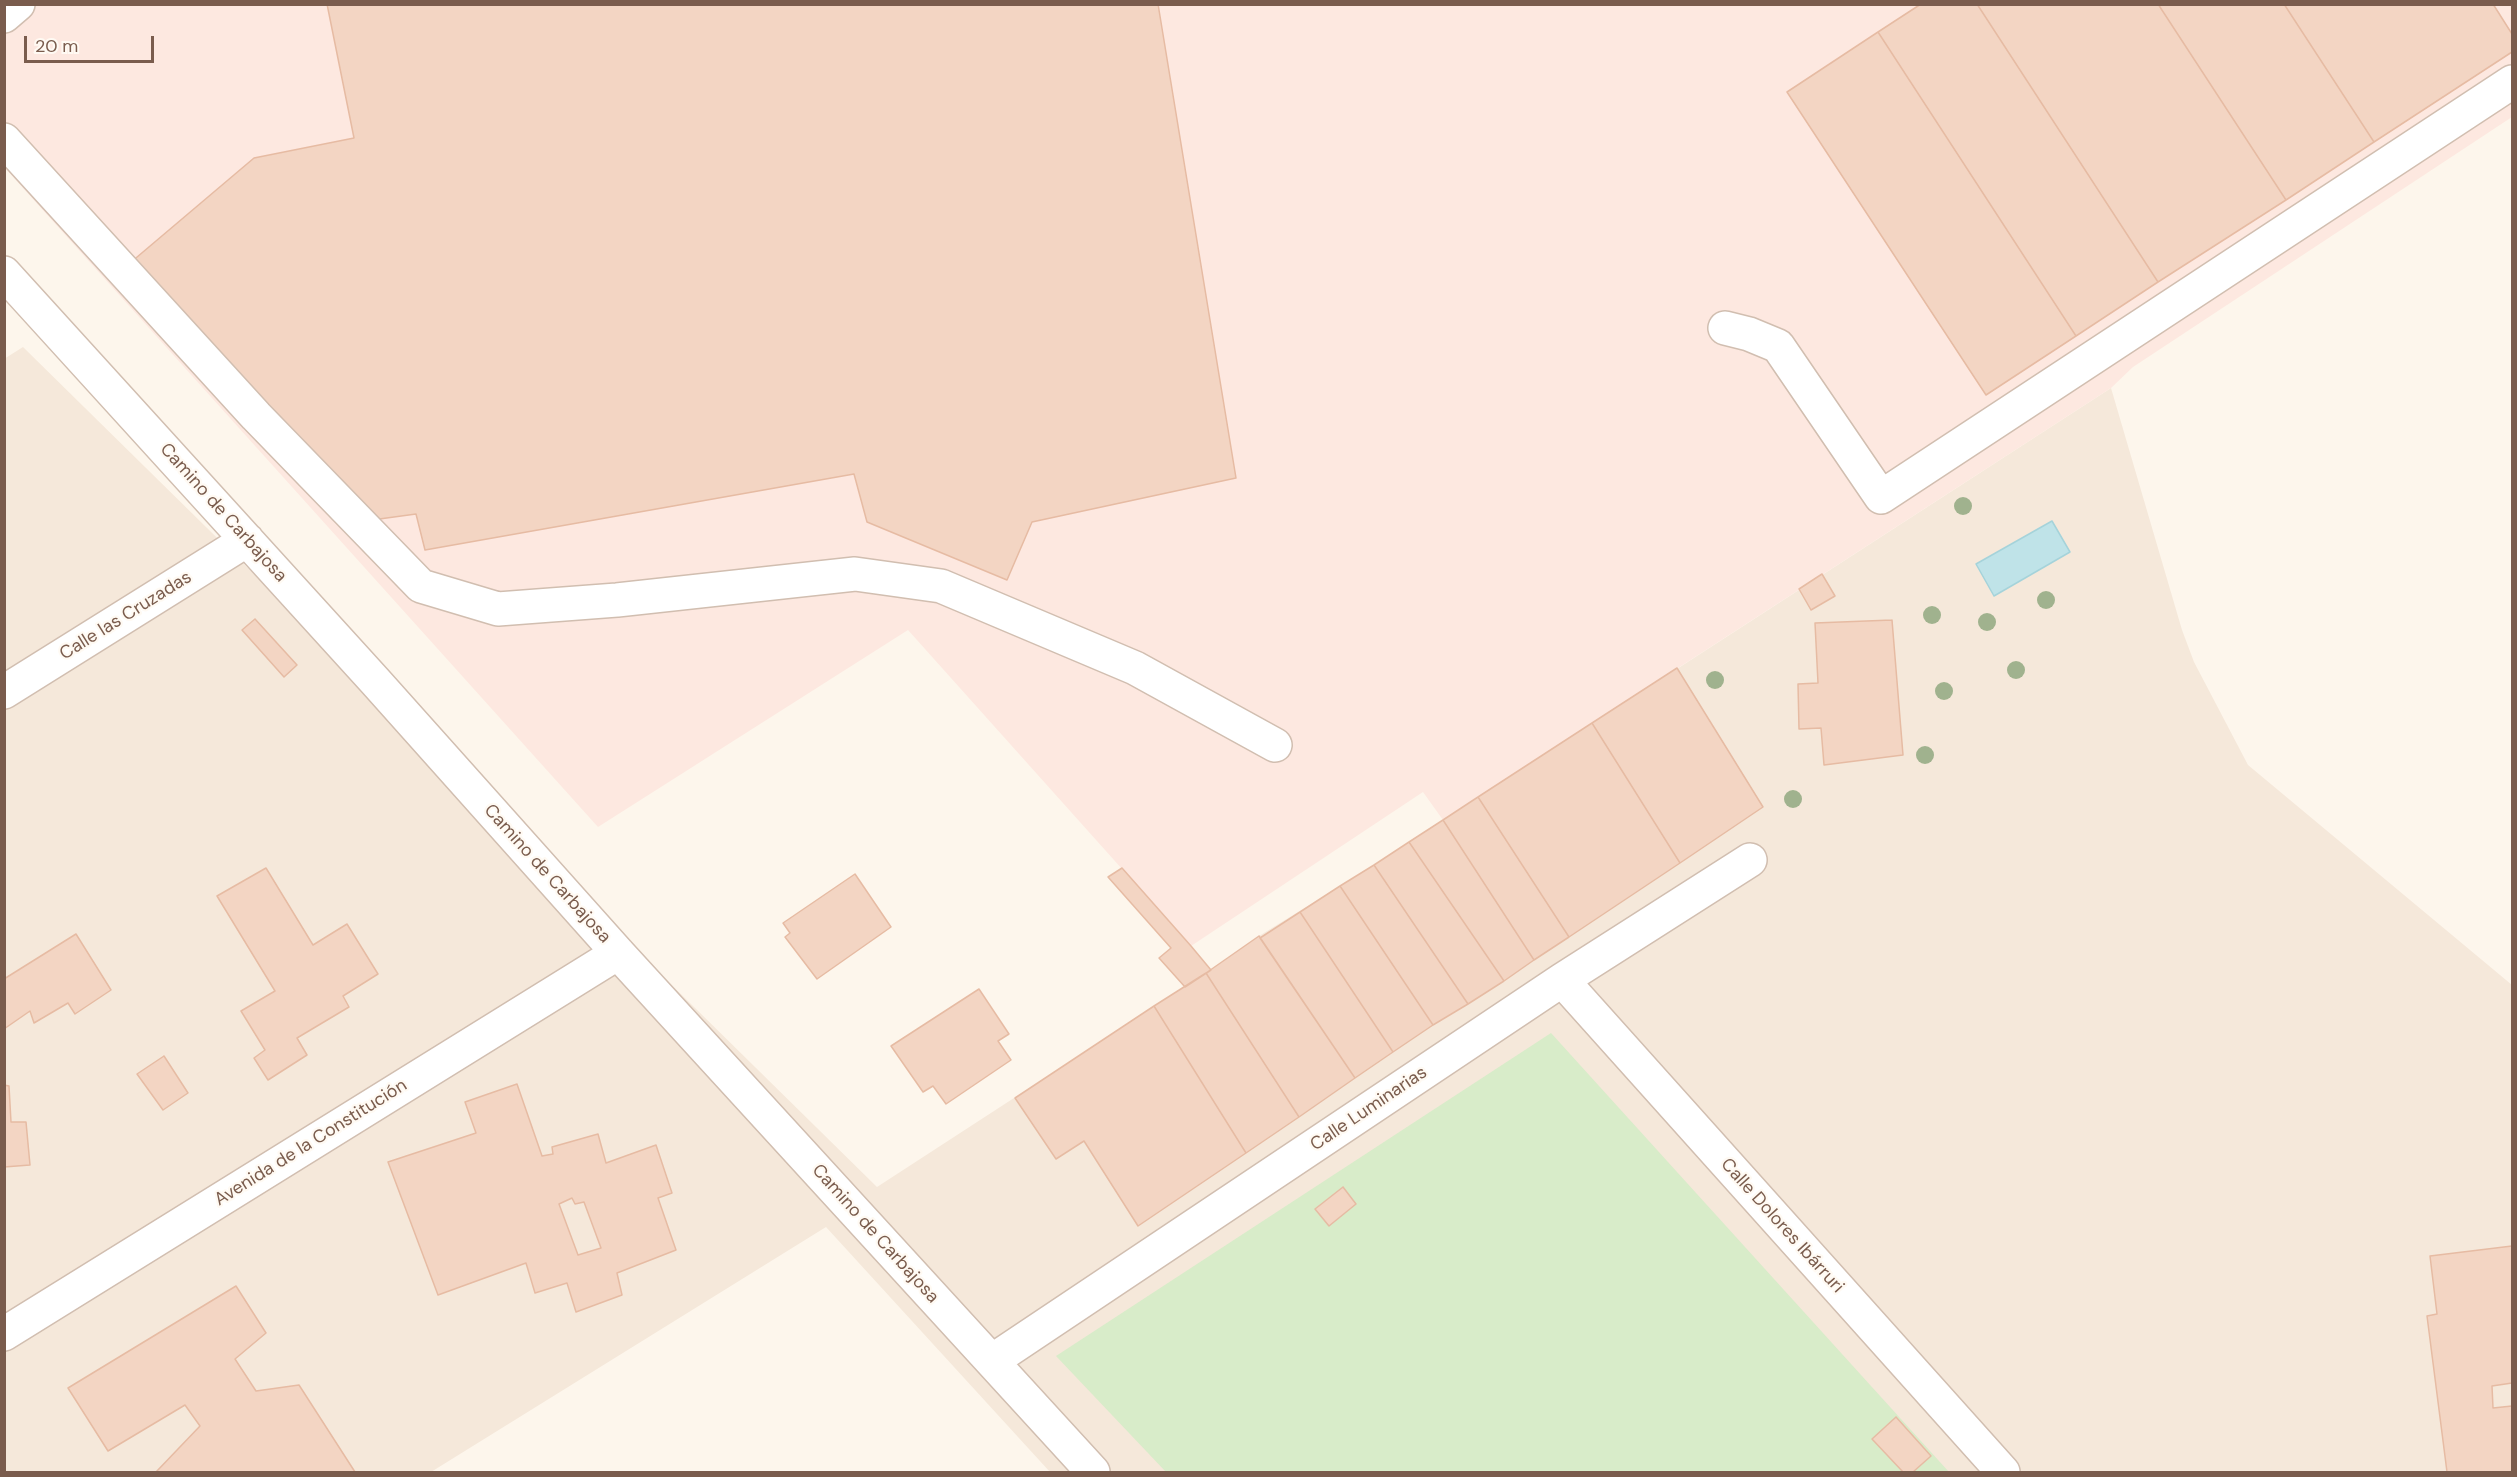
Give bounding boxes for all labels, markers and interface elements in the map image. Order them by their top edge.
scale bar [27,24,158,62]
text: 20 m [35,34,78,58]
street label: Camino de Carbajosa [155,439,291,587]
street label: Calle las Cruzadas [56,567,196,665]
street label: Camino de Carbajosa [479,800,615,948]
street label: Calle Luminarias [1307,1062,1431,1156]
street label: Avenida de la Constitución [211,1075,411,1211]
street label: Calle Dolores Ibárruri [1716,1154,1848,1298]
street label: Camino de Carbajosa [807,1160,943,1308]

